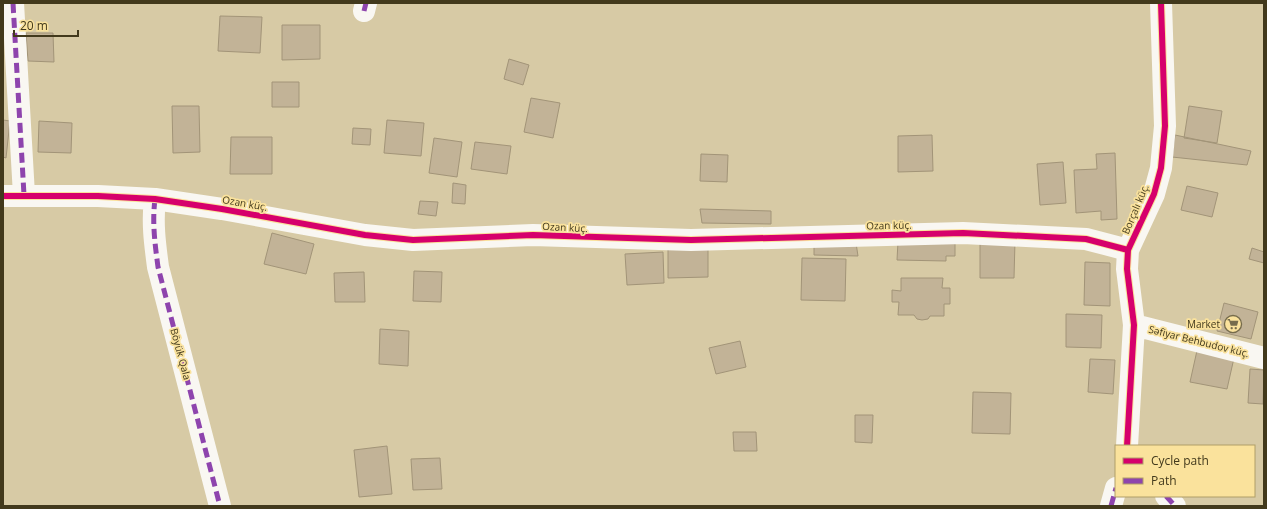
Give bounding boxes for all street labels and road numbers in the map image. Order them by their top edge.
street label: Borçalı küç. [1118,182,1152,236]
street label: Ozan küç. [221,192,269,214]
street label: Ozan küç. [866,218,912,232]
street label: Ozan küç. [542,219,588,235]
street label: Səfiyar Behbudov küç. [1147,322,1251,360]
street label: Böyük Qala [167,327,195,381]

